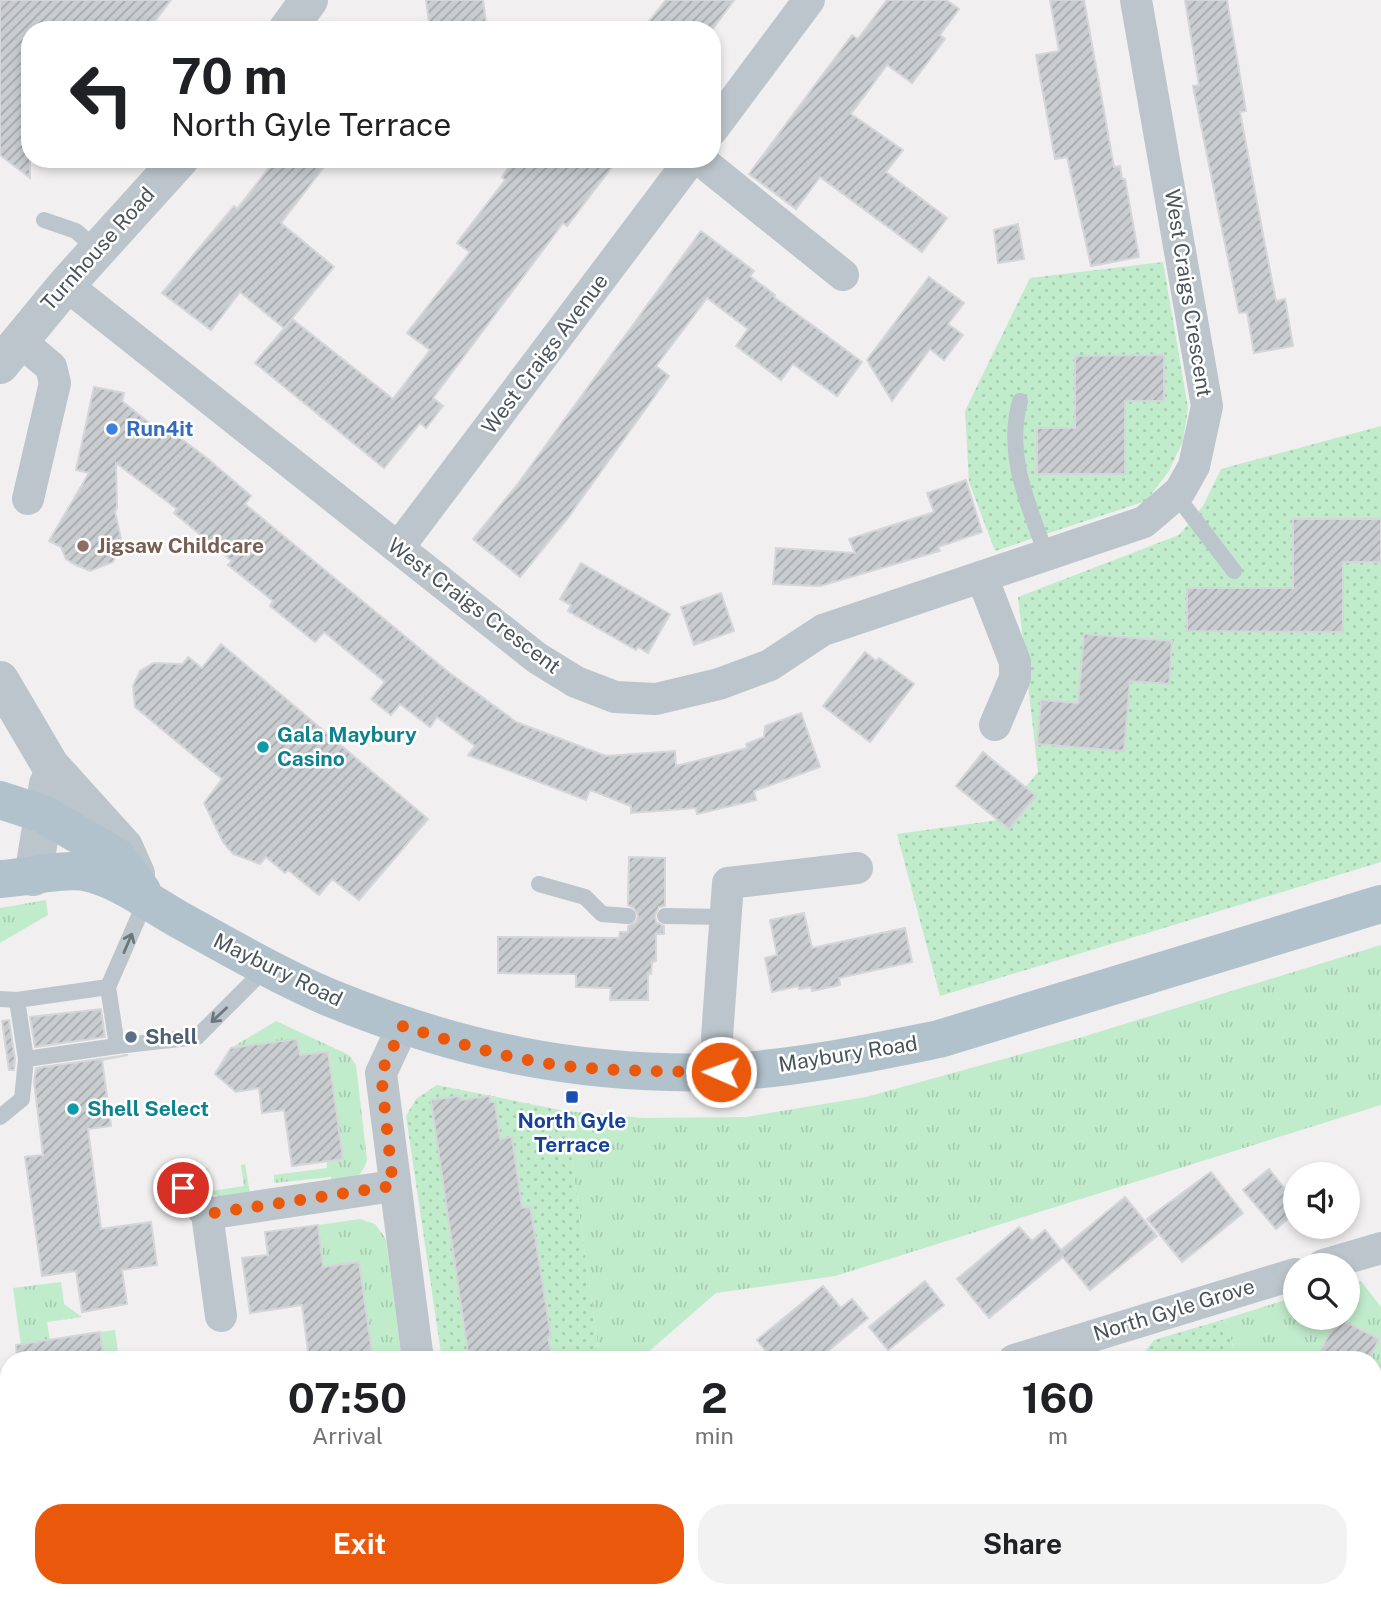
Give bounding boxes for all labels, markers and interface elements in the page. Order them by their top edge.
text: 70 m [171,47,288,105]
icon: left [56,49,147,140]
text: North Gyle Terrace [171,106,451,143]
street label: Turnhouse Road [36,182,160,315]
street label: West Craigs Crescent [1160,187,1217,399]
street label: West Craigs Avenue [476,269,613,439]
place label: Run4it [126,416,194,441]
marker: Run4it [104,421,120,437]
street label: West Craigs Crescent [383,532,566,679]
place label: Jigsaw Childcare [97,533,264,558]
marker: Jigsaw Childcare [75,538,91,554]
place label: Gala Maybury Casino [277,722,417,771]
marker: Gala Maybury Casino [255,739,271,755]
street label: Maybury Road [210,928,347,1012]
one-way arrow [122,932,135,954]
one-way arrow [211,1007,228,1024]
place label: Shell [145,1024,198,1049]
marker: Shell [123,1029,139,1045]
street label: Maybury Road [777,1030,919,1077]
position arrow [684,1035,758,1109]
marker: North Gyle Terrace [564,1089,580,1105]
place label: Shell Select [87,1096,209,1121]
marker: Shell Select [65,1101,81,1117]
place label: North Gyle Terrace [518,1108,626,1157]
pin [153,1158,213,1218]
map controls [1283,1162,1360,1330]
button: sound [1283,1162,1360,1239]
icon: arrive [164,1169,202,1207]
button: search [1283,1253,1360,1330]
street label: North Gyle Grove [1090,1273,1258,1346]
text: 07:50 [288,1373,407,1422]
text: 2 [701,1373,728,1422]
text: 160 [1022,1373,1094,1422]
text: Arrival [312,1422,383,1449]
text: min [695,1422,734,1449]
text: m [1048,1422,1068,1449]
button: Exit [35,1504,684,1584]
button: Share [698,1504,1347,1584]

